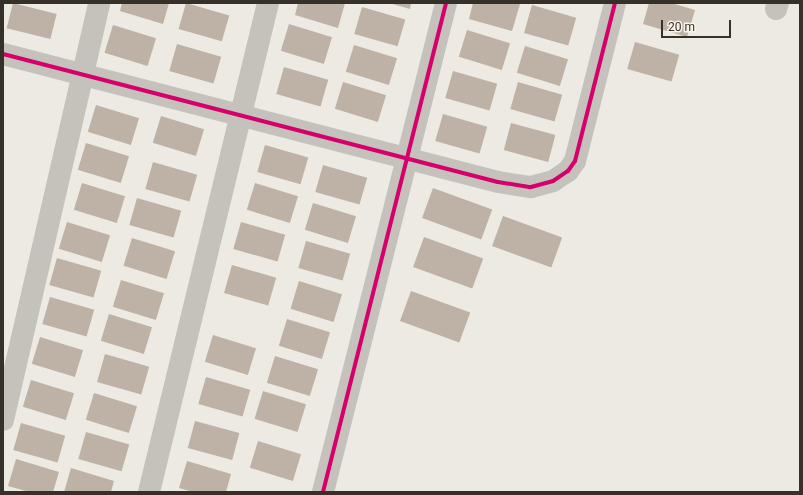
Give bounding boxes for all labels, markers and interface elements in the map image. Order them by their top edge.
scale bar [663,12,733,38]
text: 20 m [668,20,695,34]

